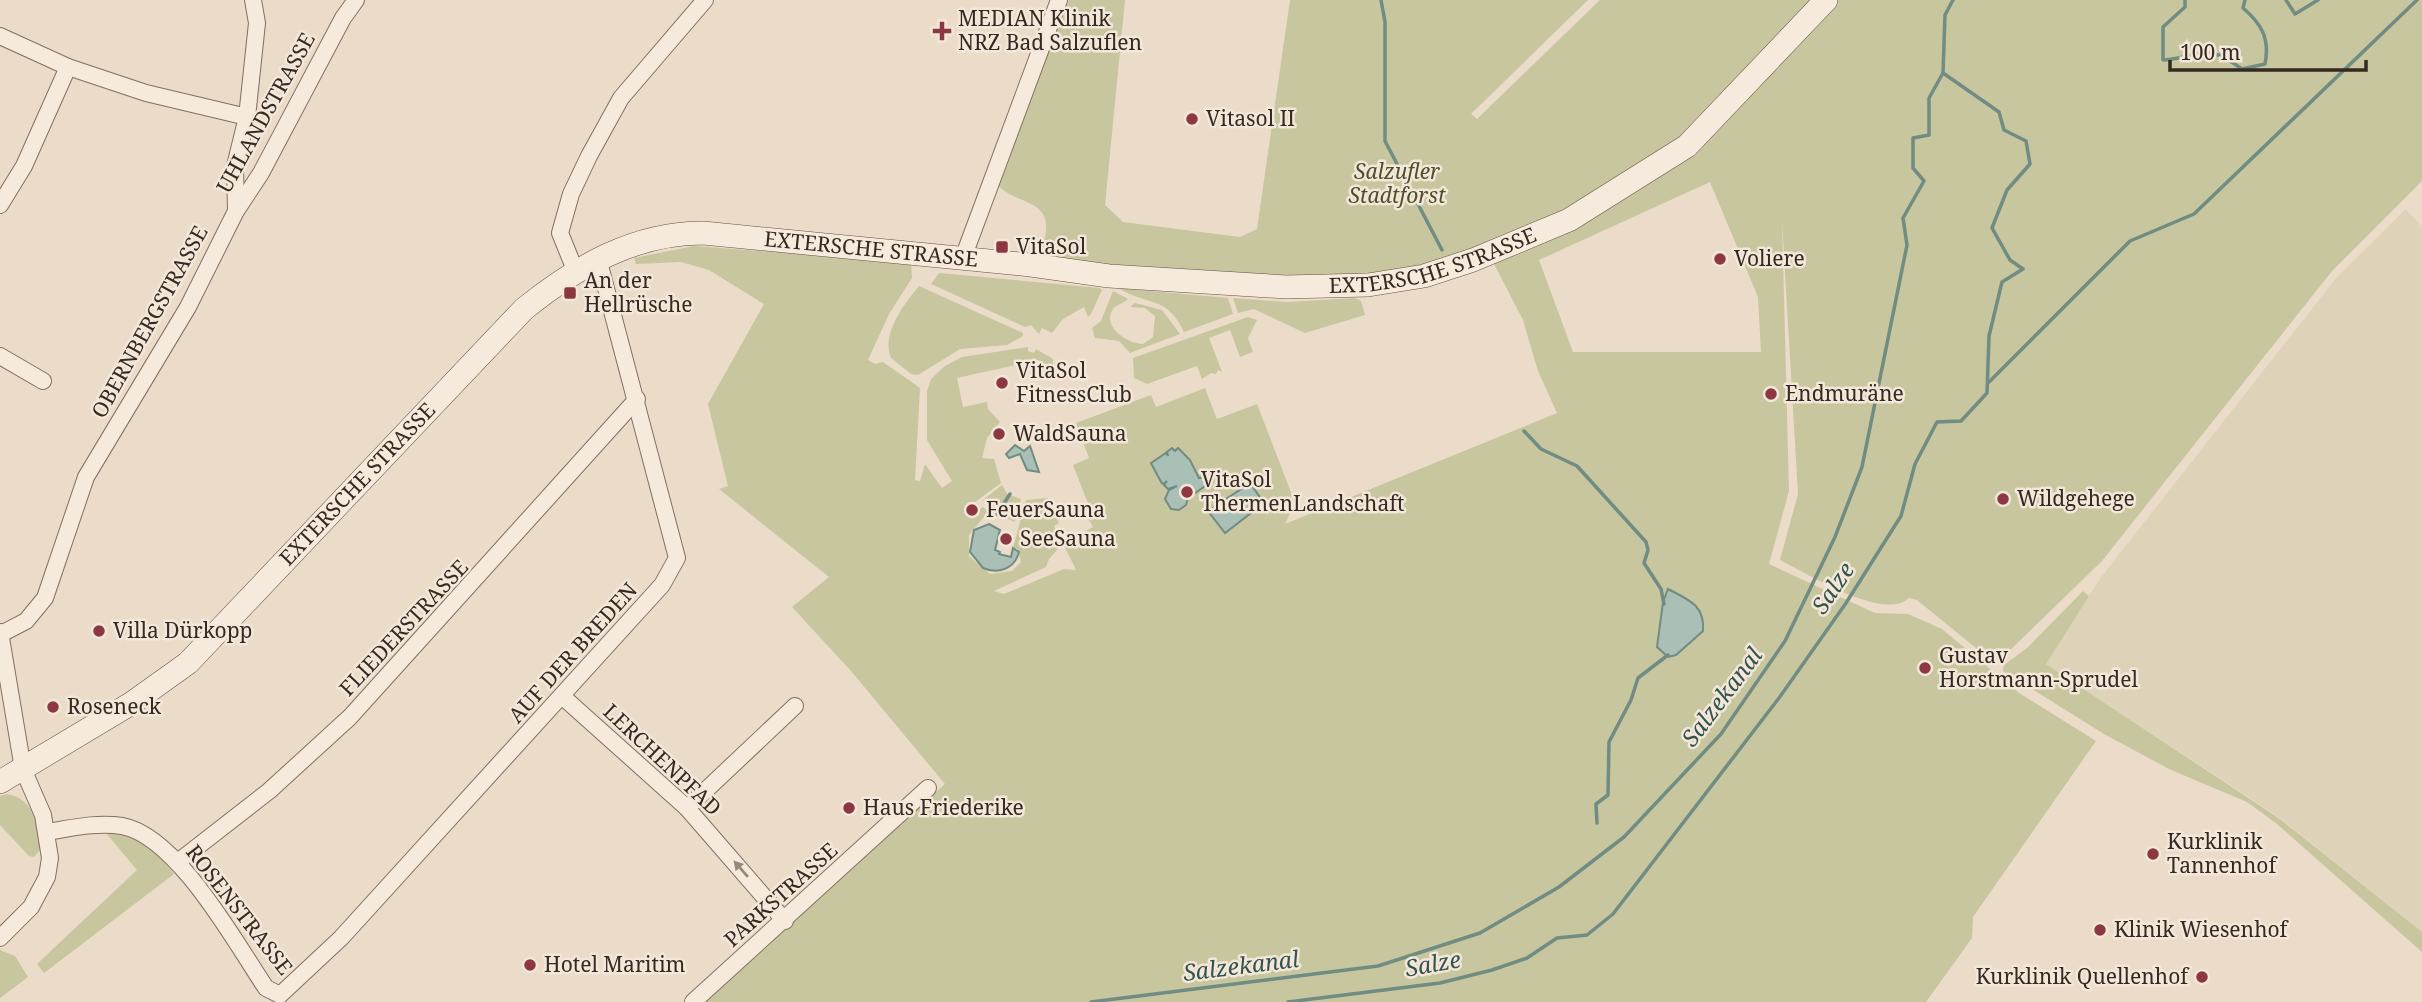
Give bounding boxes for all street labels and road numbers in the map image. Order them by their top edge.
street label: UHLANDSTRASSE [209,27,321,198]
street label: OBERNBERGSTRASSE [85,220,214,423]
street label: EXTERSCHE STRASSE [1328,220,1540,299]
street label: EXTERSCHE STRASSE [763,224,979,273]
street label: EXTERSCHE STRASSE [273,396,441,571]
street label: FLIEDERSTRASSE [333,553,474,702]
street label: AUF DER BREDEN [502,576,643,729]
street label: LERCHENPFAD [598,697,728,821]
street label: PARKSTRASSE [718,836,843,953]
street label: ROSENSTRASSE [180,839,299,980]

